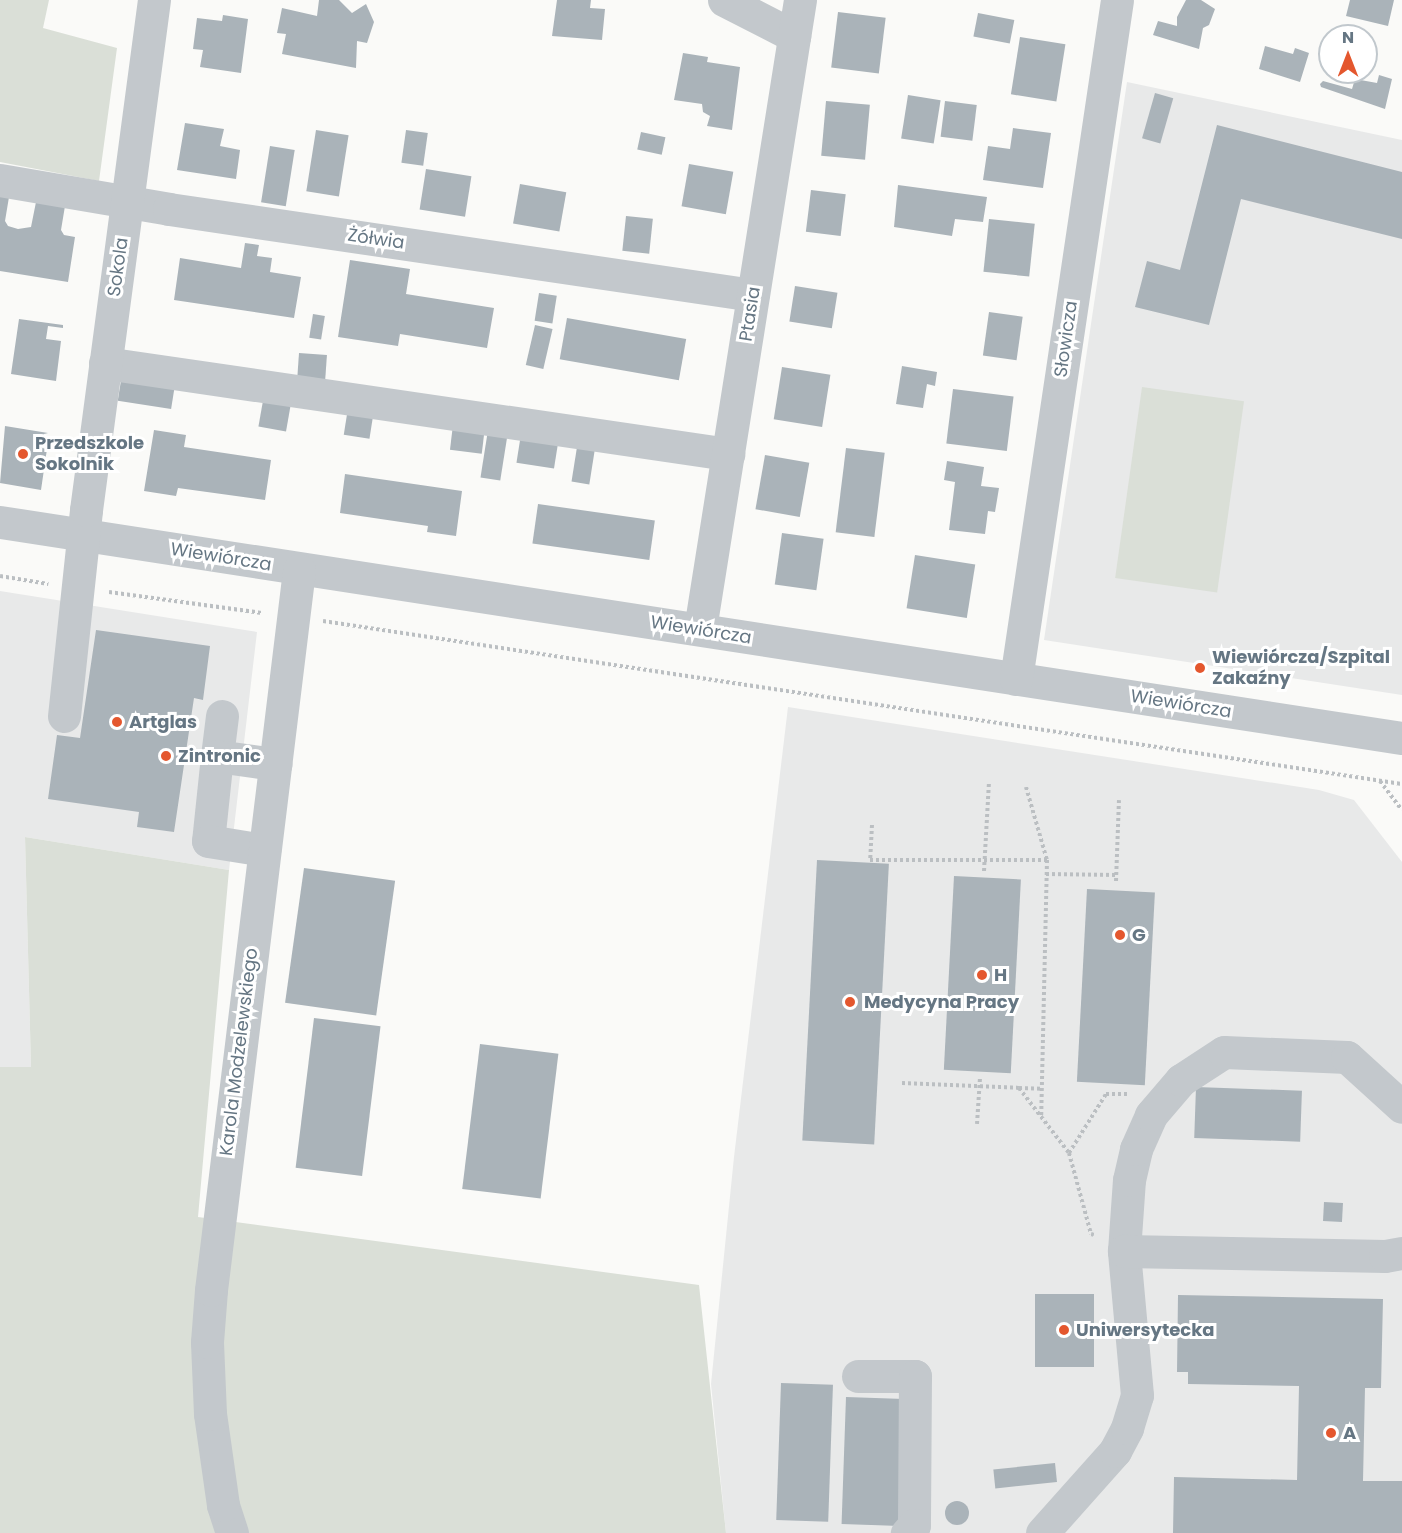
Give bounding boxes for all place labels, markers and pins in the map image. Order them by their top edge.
place label: Przedszkole Sokolnik [35,433,144,476]
marker: Przedszkole Sokolnik [16,447,30,461]
place label: Wiewiórcza/Szpital Zakaźny [1212,647,1390,690]
marker: Wiewiórcza/Szpital Zakaźny [1193,661,1207,675]
place label: Artglas [129,711,197,733]
marker: Artglas [110,715,124,729]
place label: Zintronic [178,745,261,767]
marker: Zintronic [159,749,173,763]
place label: G [1132,924,1146,946]
marker: G [1113,928,1127,942]
place label: H [994,964,1007,986]
marker: H [975,968,989,982]
place label: Medycyna Pracy [864,991,1019,1013]
marker: Medycyna Pracy [841,993,859,1011]
place label: Uniwersytecka [1076,1319,1215,1341]
marker: Uniwersytecka [1057,1323,1071,1337]
place label: A [1343,1422,1356,1444]
marker: A [1324,1426,1338,1440]

